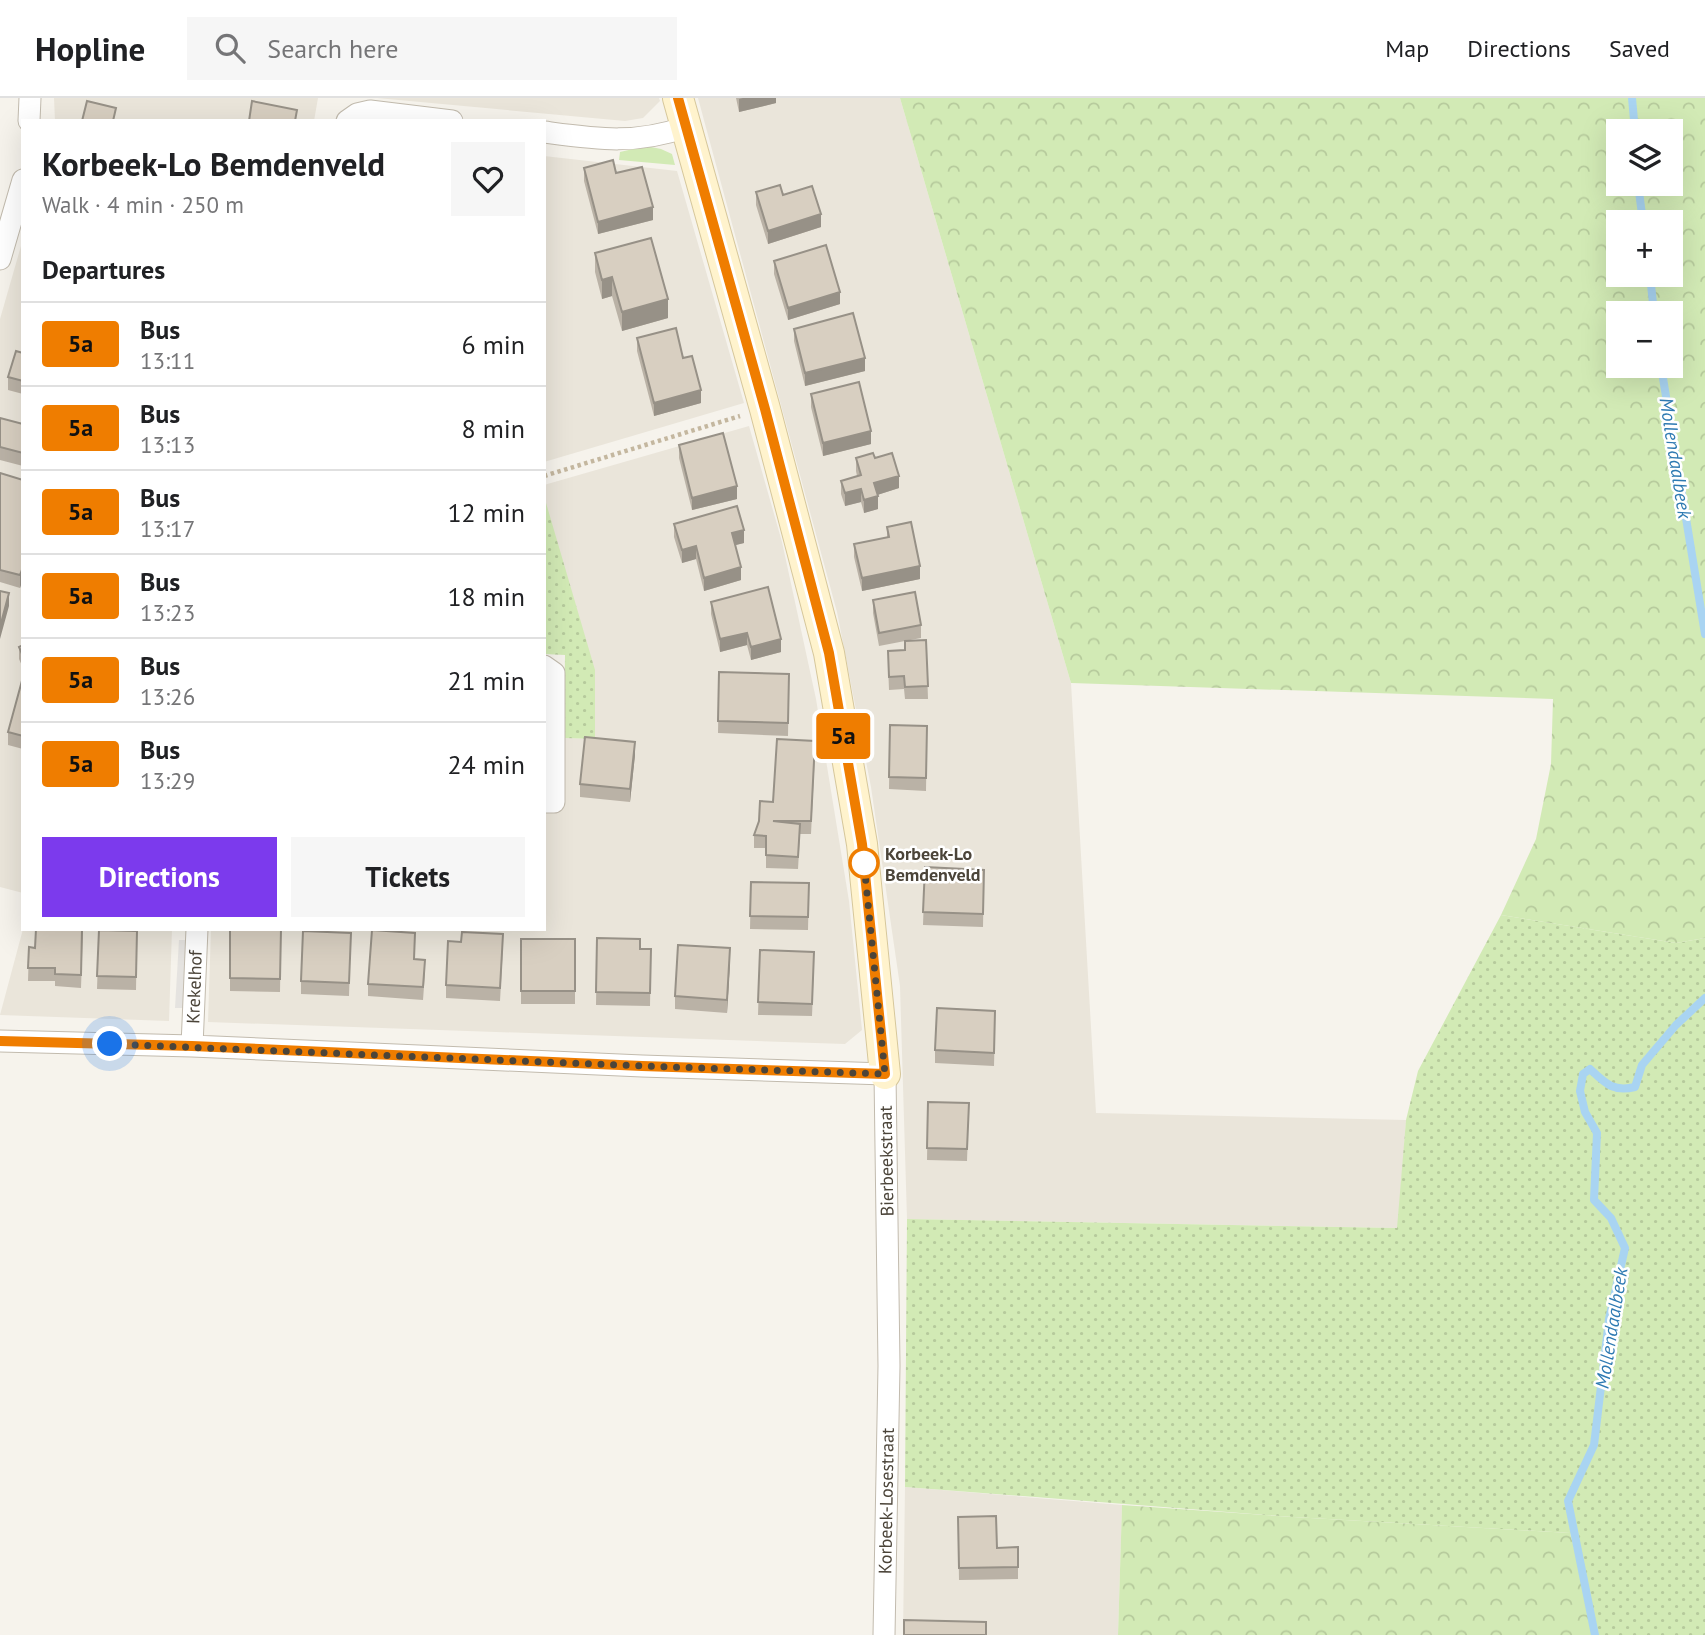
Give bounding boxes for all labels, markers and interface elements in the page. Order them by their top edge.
search box [187,17,677,80]
text: Hopline [35,27,145,70]
icon: search [211,29,249,67]
text: Search here [267,32,398,65]
text: Map [1385,33,1429,64]
text: Directions [1467,33,1571,64]
text: Saved [1609,33,1670,64]
map controls [1606,119,1683,378]
button: layers [1606,119,1683,196]
text: Korbeek-Lo Bemdenveld [42,142,385,185]
button: heart [451,142,525,216]
text: Walk · 4 min · 250 m [42,190,244,219]
button: + [1606,210,1683,287]
text: Departures [42,253,165,286]
button: − [1606,301,1683,378]
text: Bus [140,313,180,346]
text: 5a [68,328,93,359]
text: 6 min [462,328,525,361]
text: 13:11 [140,346,195,375]
water label: Mollendaalbeek [1655,396,1698,522]
text: Bus [140,397,180,430]
text: 5a [68,412,93,443]
text: 8 min [462,412,525,445]
text: 13:13 [140,430,195,459]
text: Bus [140,481,180,514]
text: 5a [68,496,93,527]
text: 12 min [447,496,525,529]
text: 13:17 [140,514,195,543]
text: Bus [140,565,180,598]
text: 5a [68,580,93,611]
text: 18 min [447,580,525,613]
text: 13:23 [140,598,195,627]
text: Bus [140,649,180,682]
text: 5a [68,664,93,695]
text: 21 min [447,664,525,697]
text: 13:26 [140,682,195,711]
line badge: 5a [812,713,874,759]
text: 5a [830,720,856,751]
text: Bus [140,733,180,766]
text: 5a [68,748,93,779]
text: 24 min [447,748,525,781]
text: 13:29 [140,766,195,795]
button: Directions [42,837,277,917]
button: Tickets [291,837,525,917]
place label: Korbeek-Lo Bemdenveld [885,842,981,886]
marker: Korbeek-Lo Bemdenveld [849,848,879,878]
street label: Krekelhof [181,949,207,1024]
your location [92,1026,127,1061]
street label: Bierbeekstraat [874,1105,898,1217]
water label: Mollendaalbeek [1590,1264,1633,1390]
street label: Korbeek-Losestraat [873,1428,899,1574]

